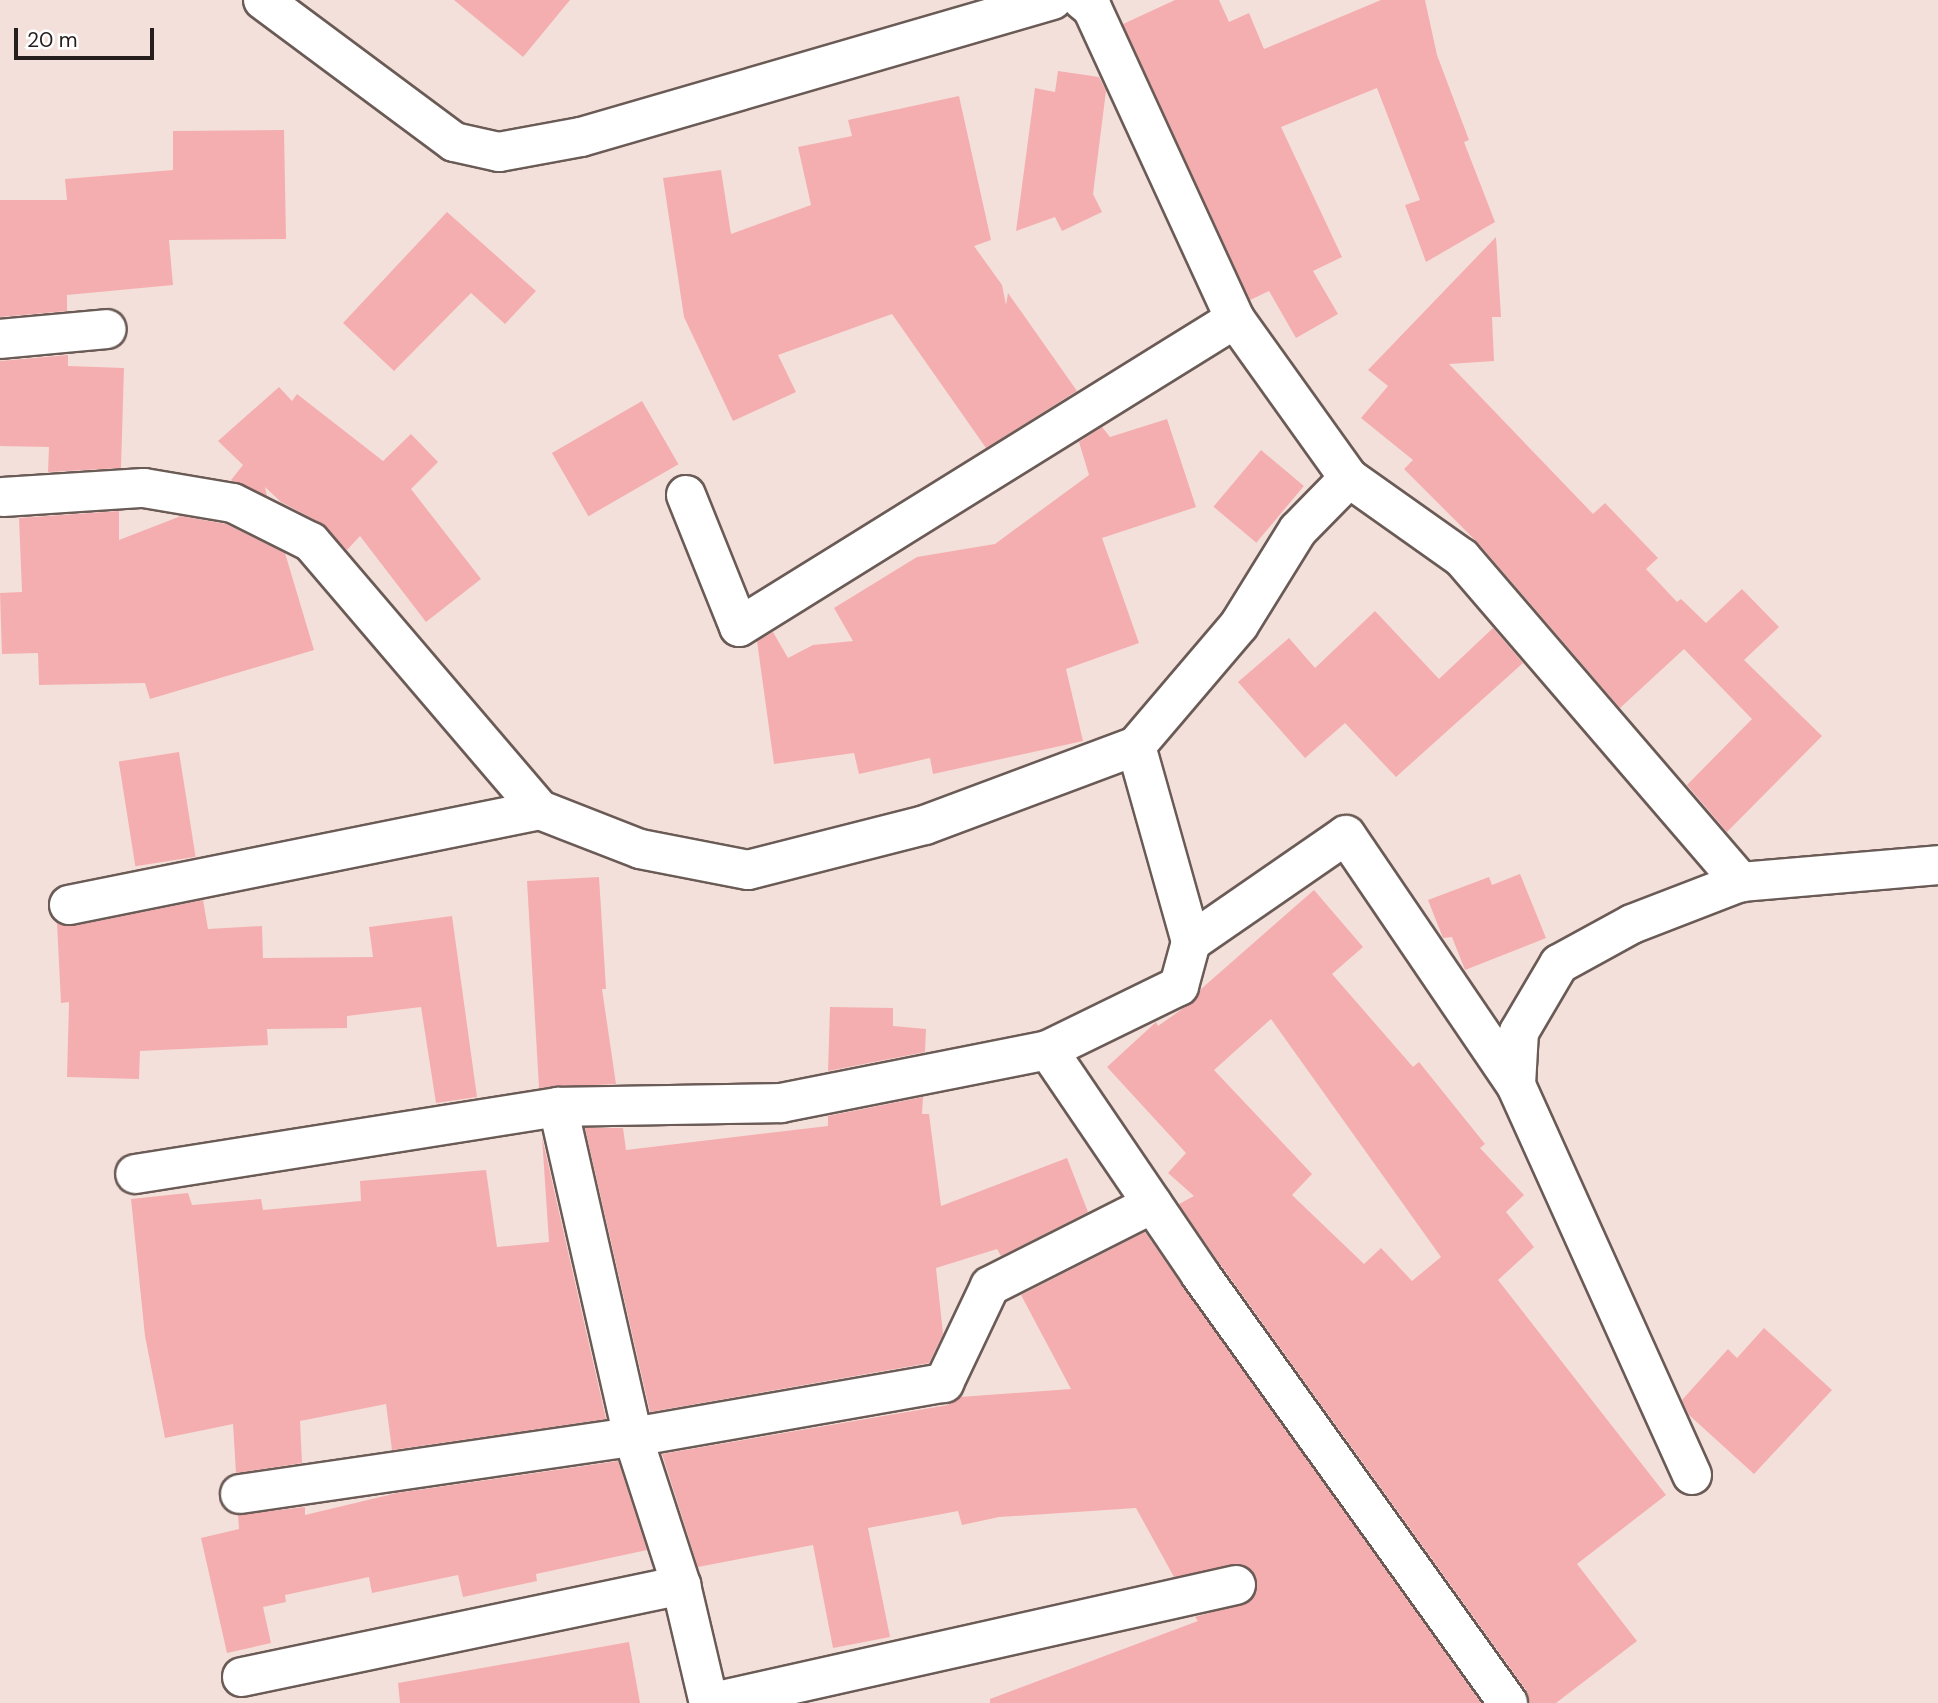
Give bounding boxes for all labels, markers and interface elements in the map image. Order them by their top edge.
scale bar [18,14,158,58]
text: 20 m [27,26,78,54]

